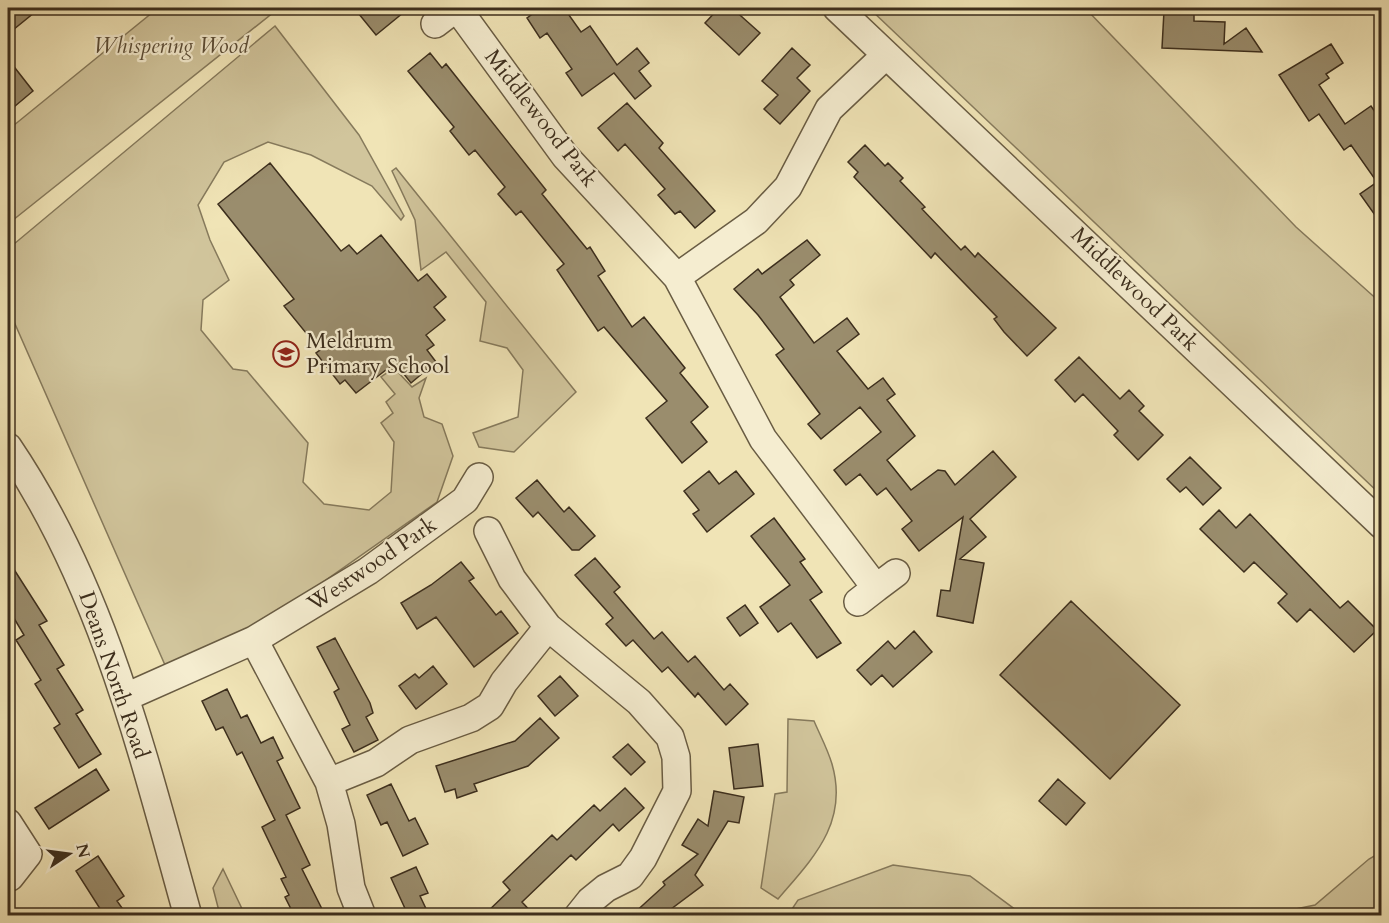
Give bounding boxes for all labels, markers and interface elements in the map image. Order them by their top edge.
park label: Whispering Wood [93,31,250,61]
street label: Middlewood Park [478,43,604,193]
street label: Middlewood Park [1064,220,1206,358]
place label: Meldrum Primary School [306,326,450,381]
school or university icon: Meldrum Primary School [271,339,301,369]
street label: Westwood Park [301,510,443,619]
street label: Deans North Road [71,587,157,763]
north arrow [39,824,99,884]
text: N [70,842,95,860]

